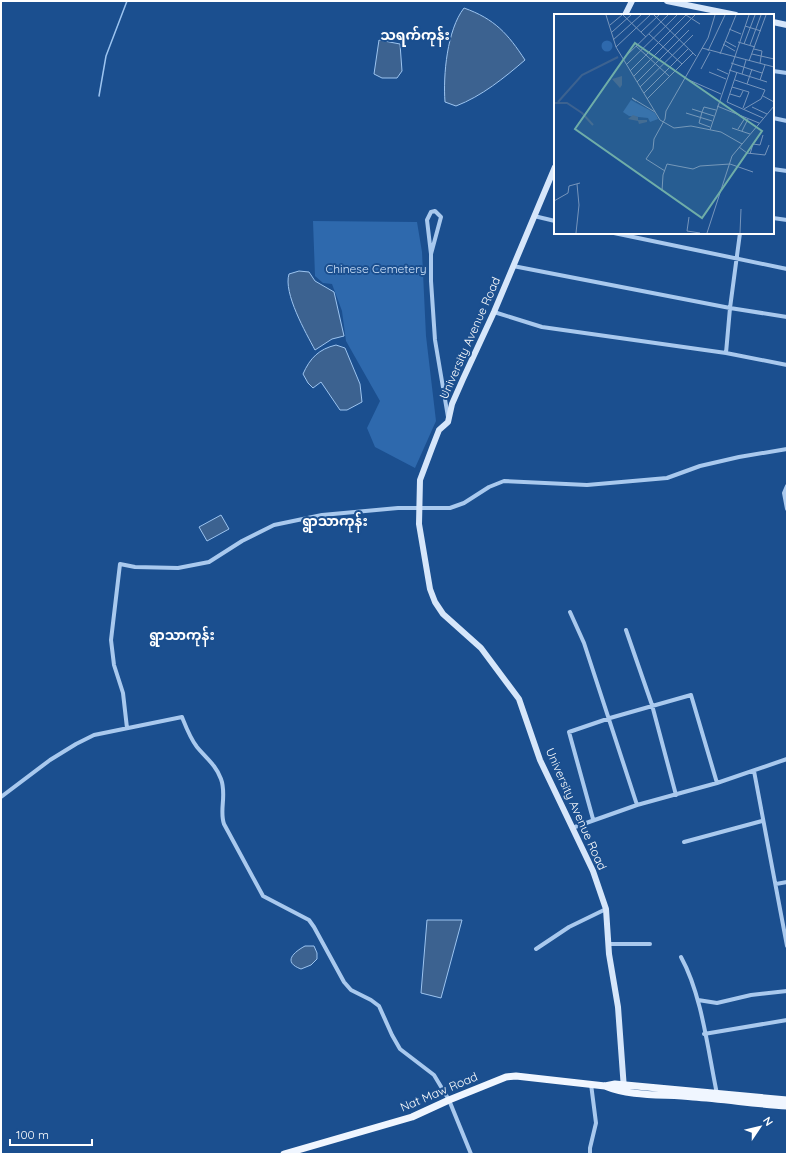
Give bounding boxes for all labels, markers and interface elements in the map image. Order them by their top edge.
inset map [554,14,774,234]
district label: သရက်ကုန်း [380,25,450,47]
park label: Chinese Cemetery [325,261,427,276]
street label: University Avenue Road [436,274,503,401]
district label: ရွာသာကုန်း [302,511,368,533]
district label: ရွာသာကုန်း [149,625,215,647]
street label: University Avenue Road [543,745,610,872]
street label: Nat Maw Road [398,1069,480,1115]
north arrow [740,1107,780,1147]
text: N [760,1114,776,1129]
scale bar [10,1121,92,1147]
text: 100 m [16,1127,49,1142]

